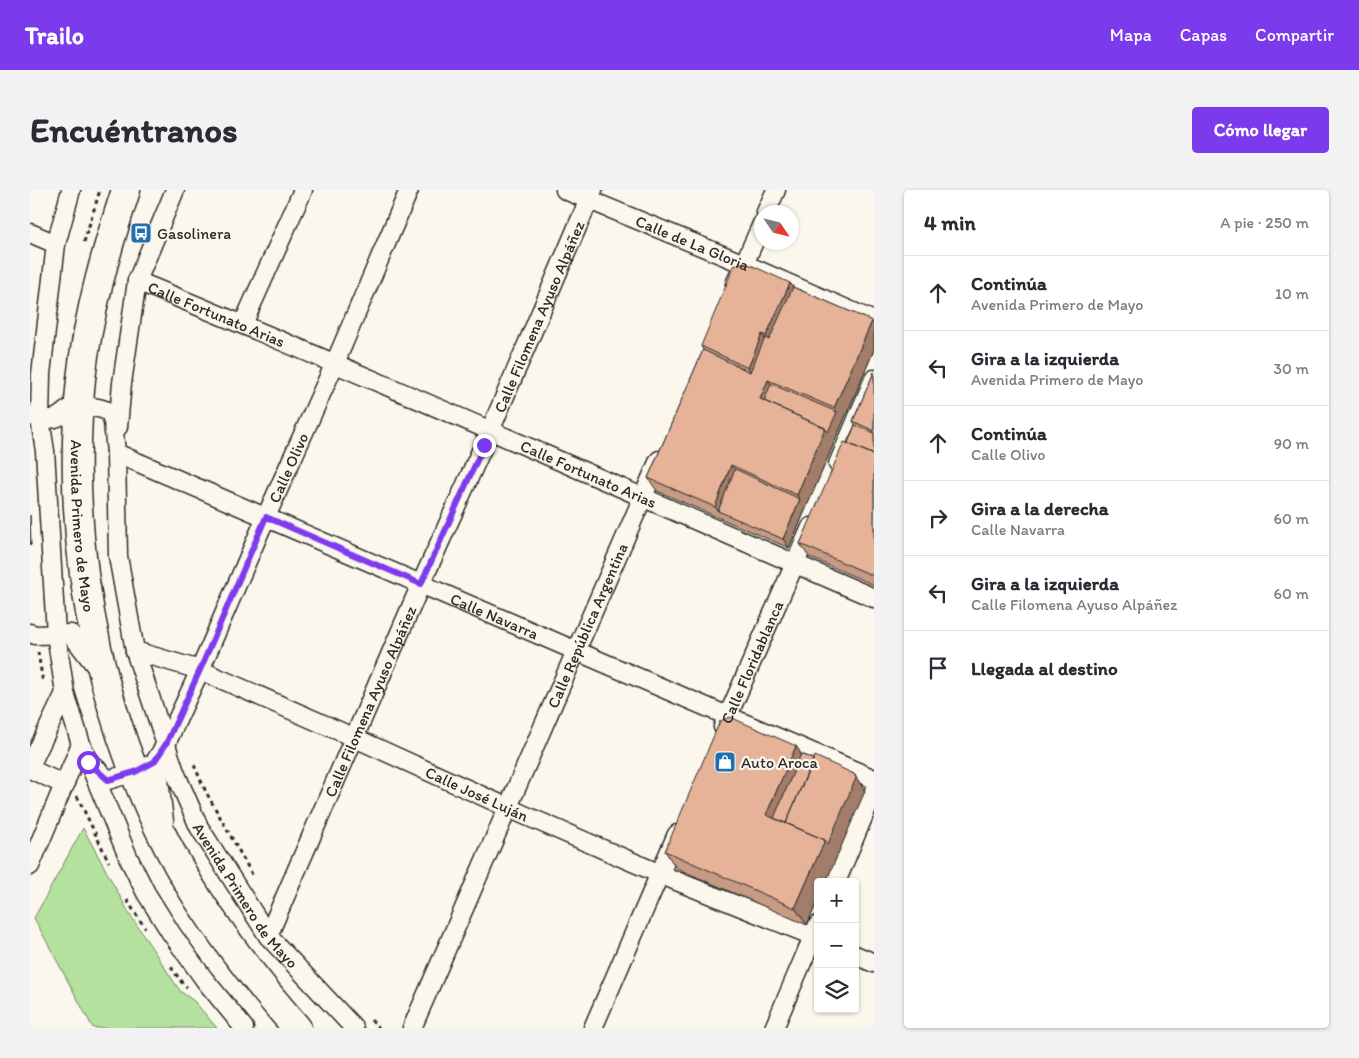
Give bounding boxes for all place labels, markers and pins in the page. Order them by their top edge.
bus stop icon: Gasolinera [129,221,153,245]
place label: Gasolinera [157,224,231,243]
shop icon: Auto Aroca [713,750,737,774]
place label: Auto Aroca [741,753,819,772]

